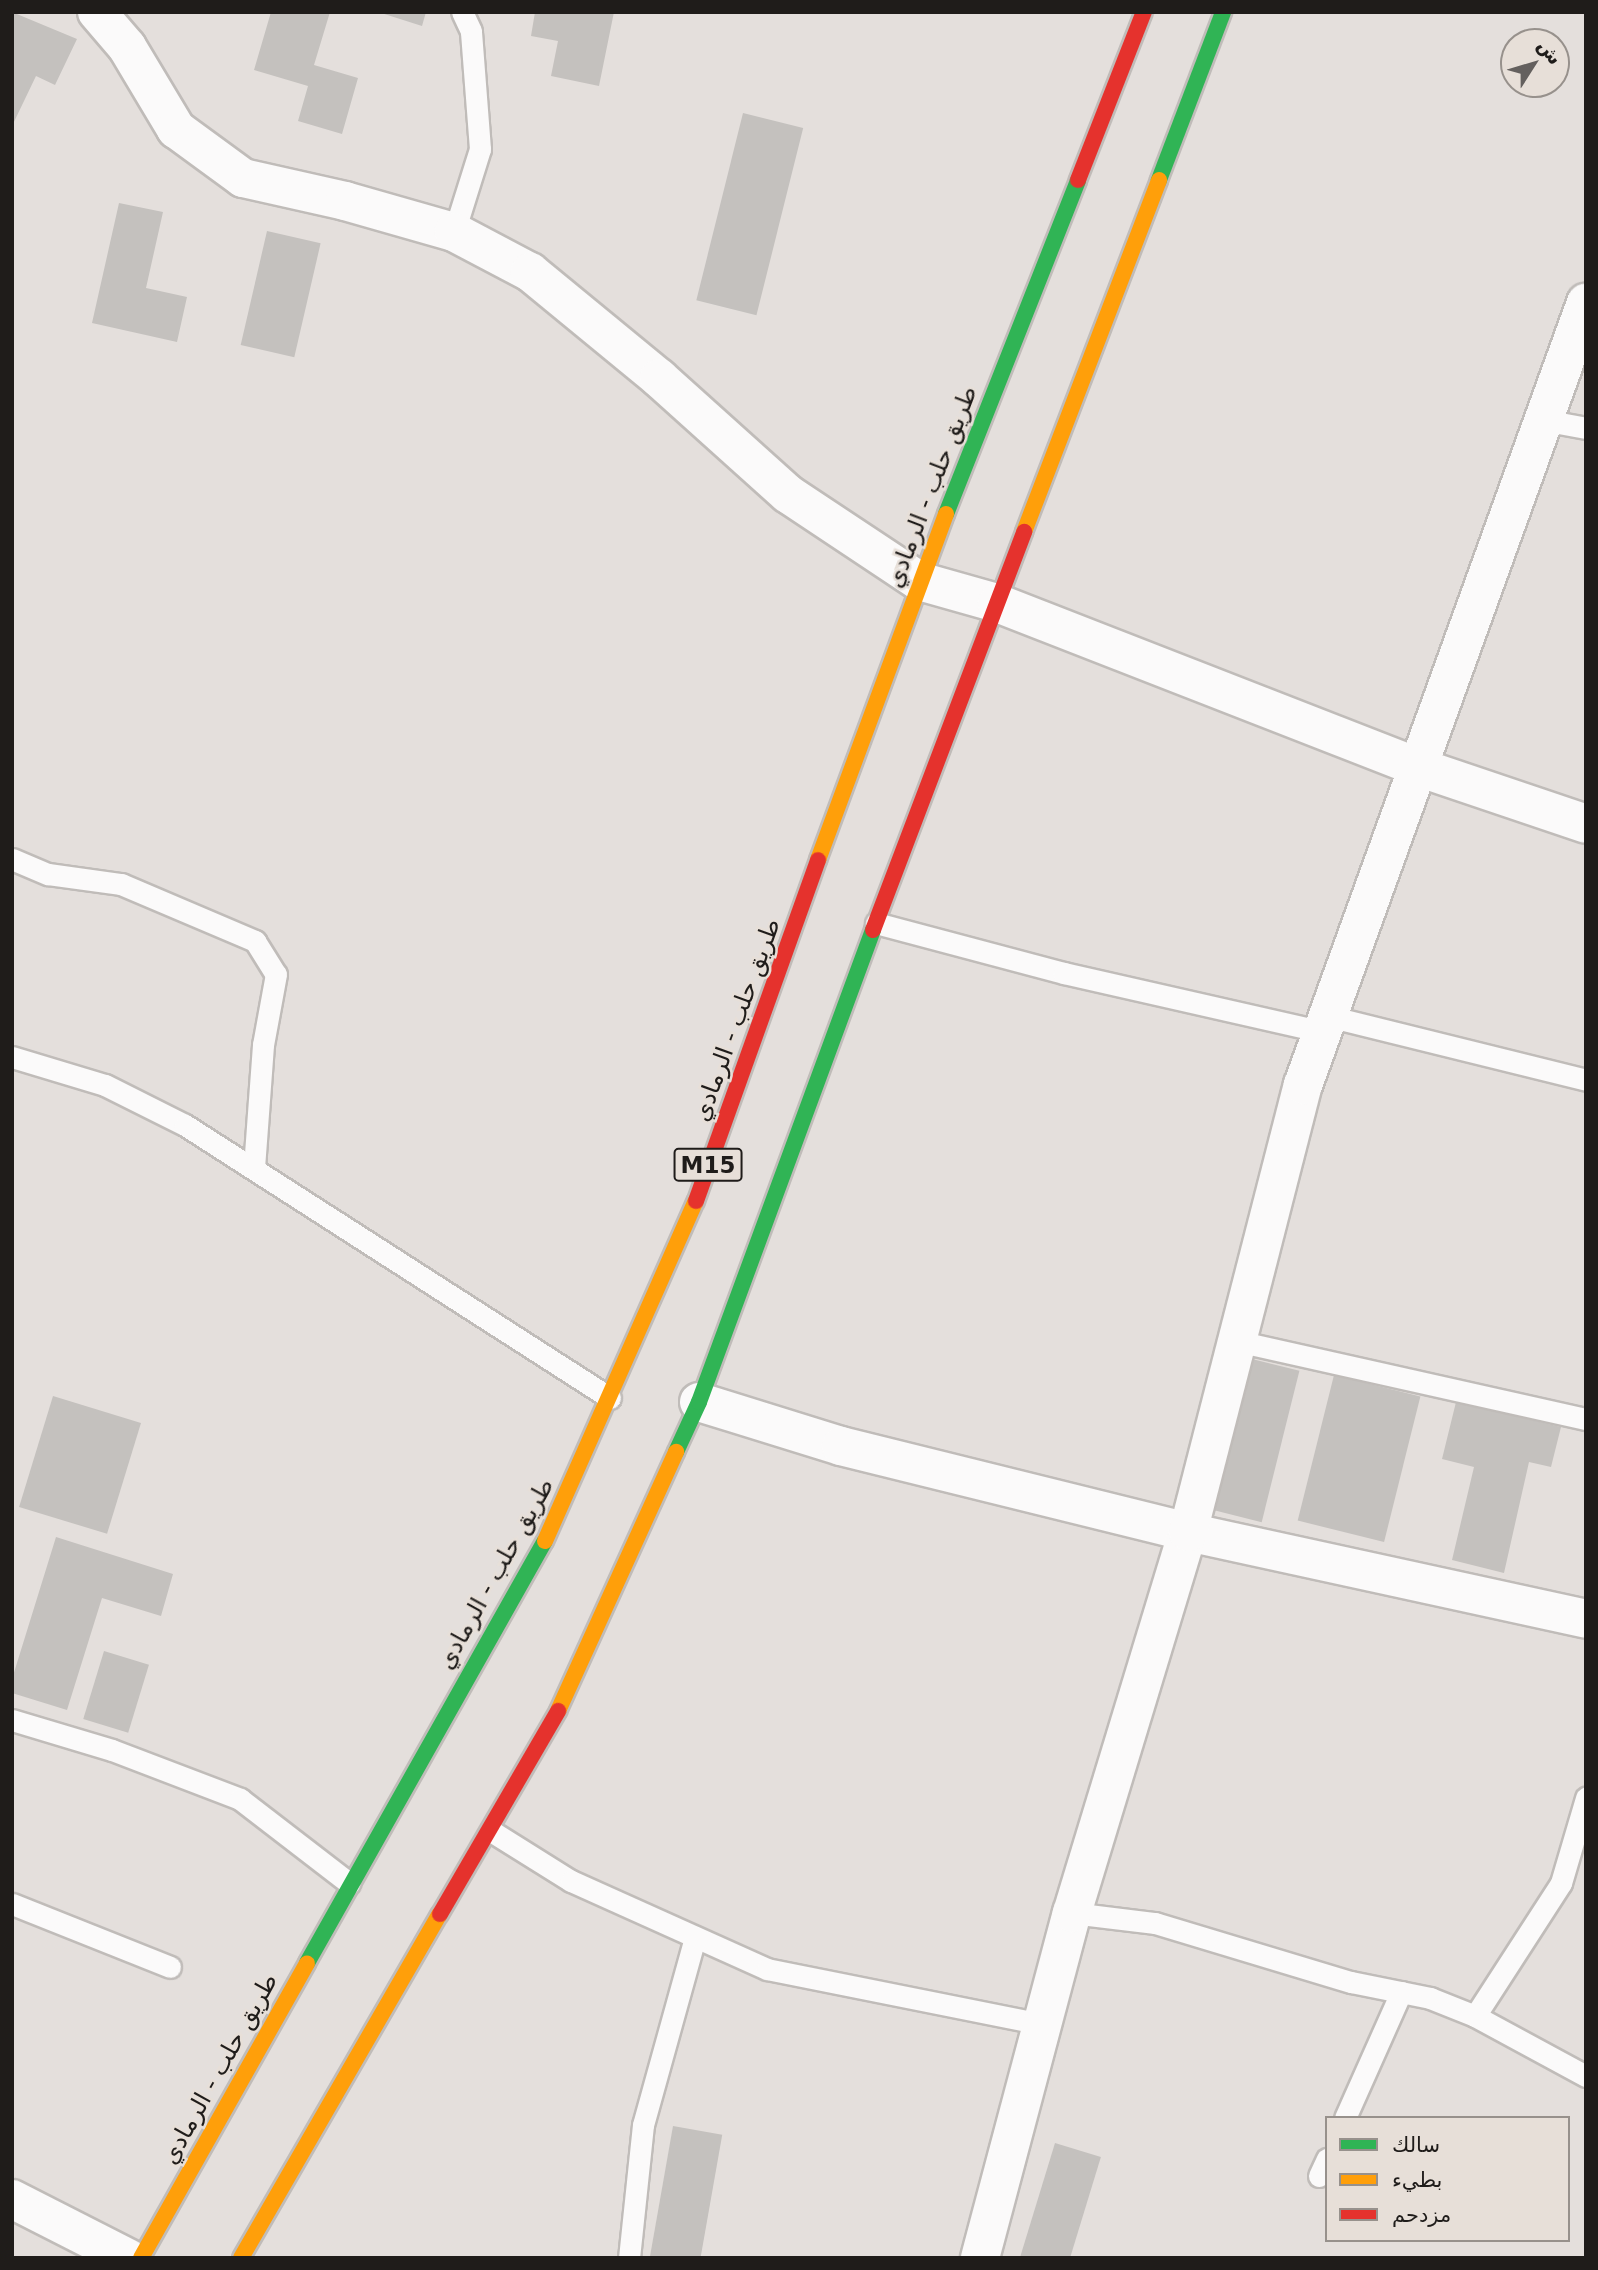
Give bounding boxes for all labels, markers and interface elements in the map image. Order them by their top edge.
north arrow [1500,28,1570,98]
text: ش [1533,34,1567,69]
street label: طريق حلب - الرمادي [880,382,984,592]
street label: طريق حلب - الرمادي [687,915,787,1125]
road number: M15 [673,1146,743,1184]
street label: طريق حلب - الرمادي [432,1474,560,1674]
street label: طريق حلب - الرمادي [156,1969,284,2169]
legend [1325,2116,1570,2242]
text: سالك [1392,2133,1440,2157]
text: بطيء [1392,2168,1442,2192]
text: مزدحم [1392,2203,1451,2227]

